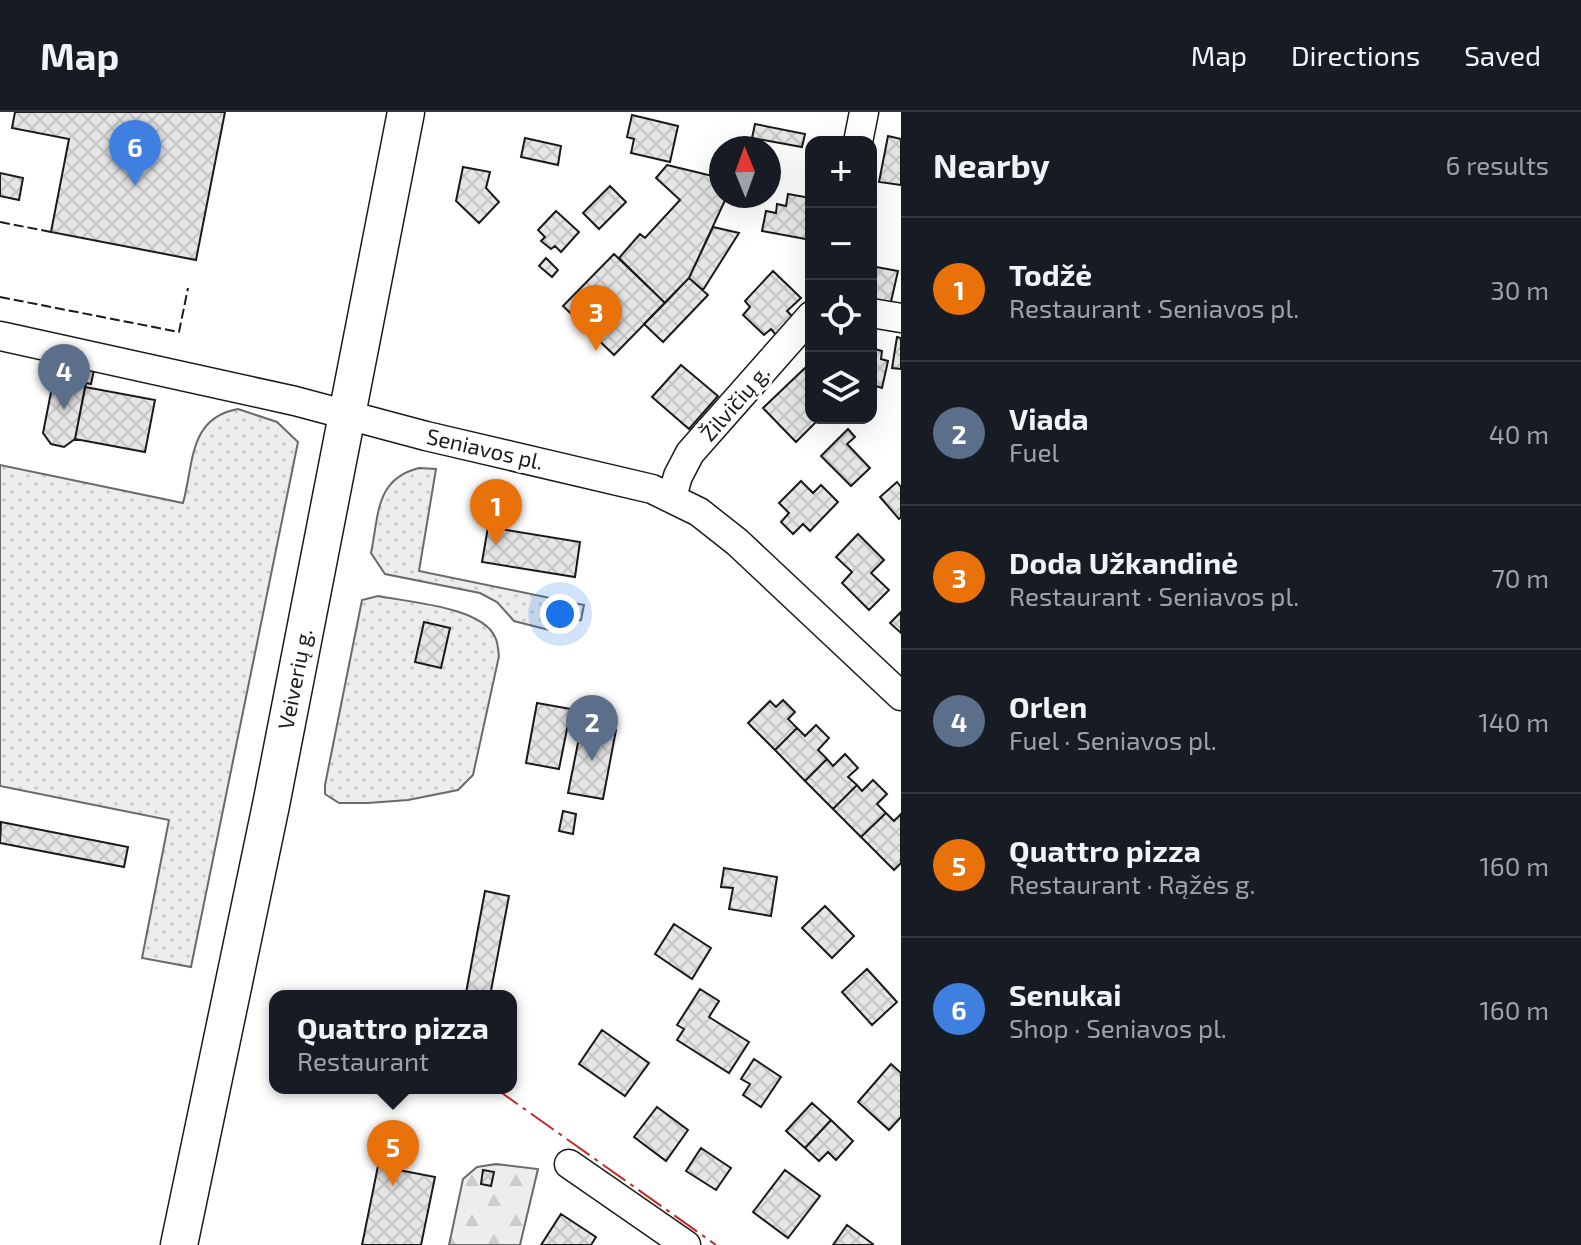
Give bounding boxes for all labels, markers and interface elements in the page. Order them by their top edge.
text: Map [40,32,119,78]
text: Map [1191,38,1247,72]
text: Directions [1291,38,1420,72]
text: Saved [1464,38,1541,72]
pin: 6 [109,120,161,186]
north arrow [709,136,781,208]
map controls [805,136,877,424]
button: + [805,136,877,208]
text: Nearby [933,144,1050,185]
text: 6 results [1446,149,1549,180]
button: − [805,208,877,280]
text: Todžė [1009,256,1092,292]
text: 1 [953,274,965,305]
text: 30 m [1490,274,1549,305]
button: locate [805,280,877,352]
pin: 3 [570,285,622,351]
text: Restaurant · Seniavos pl. [1009,292,1299,323]
pin: 4 [38,344,90,410]
button: layers [805,352,877,424]
street label: Žilvičių g. [694,359,774,446]
text: Viada [1009,400,1089,436]
text: 2 [951,418,967,449]
text: 40 m [1489,418,1549,449]
street label: Seniavos pl. [424,422,546,474]
text: Fuel [1009,436,1059,467]
pin: 1 [470,479,522,545]
text: Doda Užkandinė [1009,544,1238,580]
text: 3 [952,562,966,593]
text: 70 m [1491,562,1549,593]
text: Restaurant · Seniavos pl. [1009,580,1299,611]
your location [540,594,580,634]
street label: Veiverių g. [272,626,317,731]
text: Orlen [1009,688,1087,724]
pin: 2 [566,695,618,761]
text: 4 [951,706,967,737]
text: 140 m [1478,706,1549,737]
text: Fuel · Seniavos pl. [1009,724,1217,755]
text: Quattro pizza [1009,832,1201,868]
text: 5 [952,850,966,881]
text: 160 m [1480,850,1549,881]
text: Restaurant · Rąžės g. [1009,868,1256,899]
text: Senukai [1009,976,1121,1012]
popup [269,990,517,1094]
text: 6 [951,994,967,1025]
text: 160 m [1480,994,1549,1025]
text: Quattro pizza [297,1009,489,1045]
text: Shop · Seniavos pl. [1009,1012,1227,1043]
text: Restaurant [297,1045,429,1076]
pin: 5 [367,1120,419,1186]

